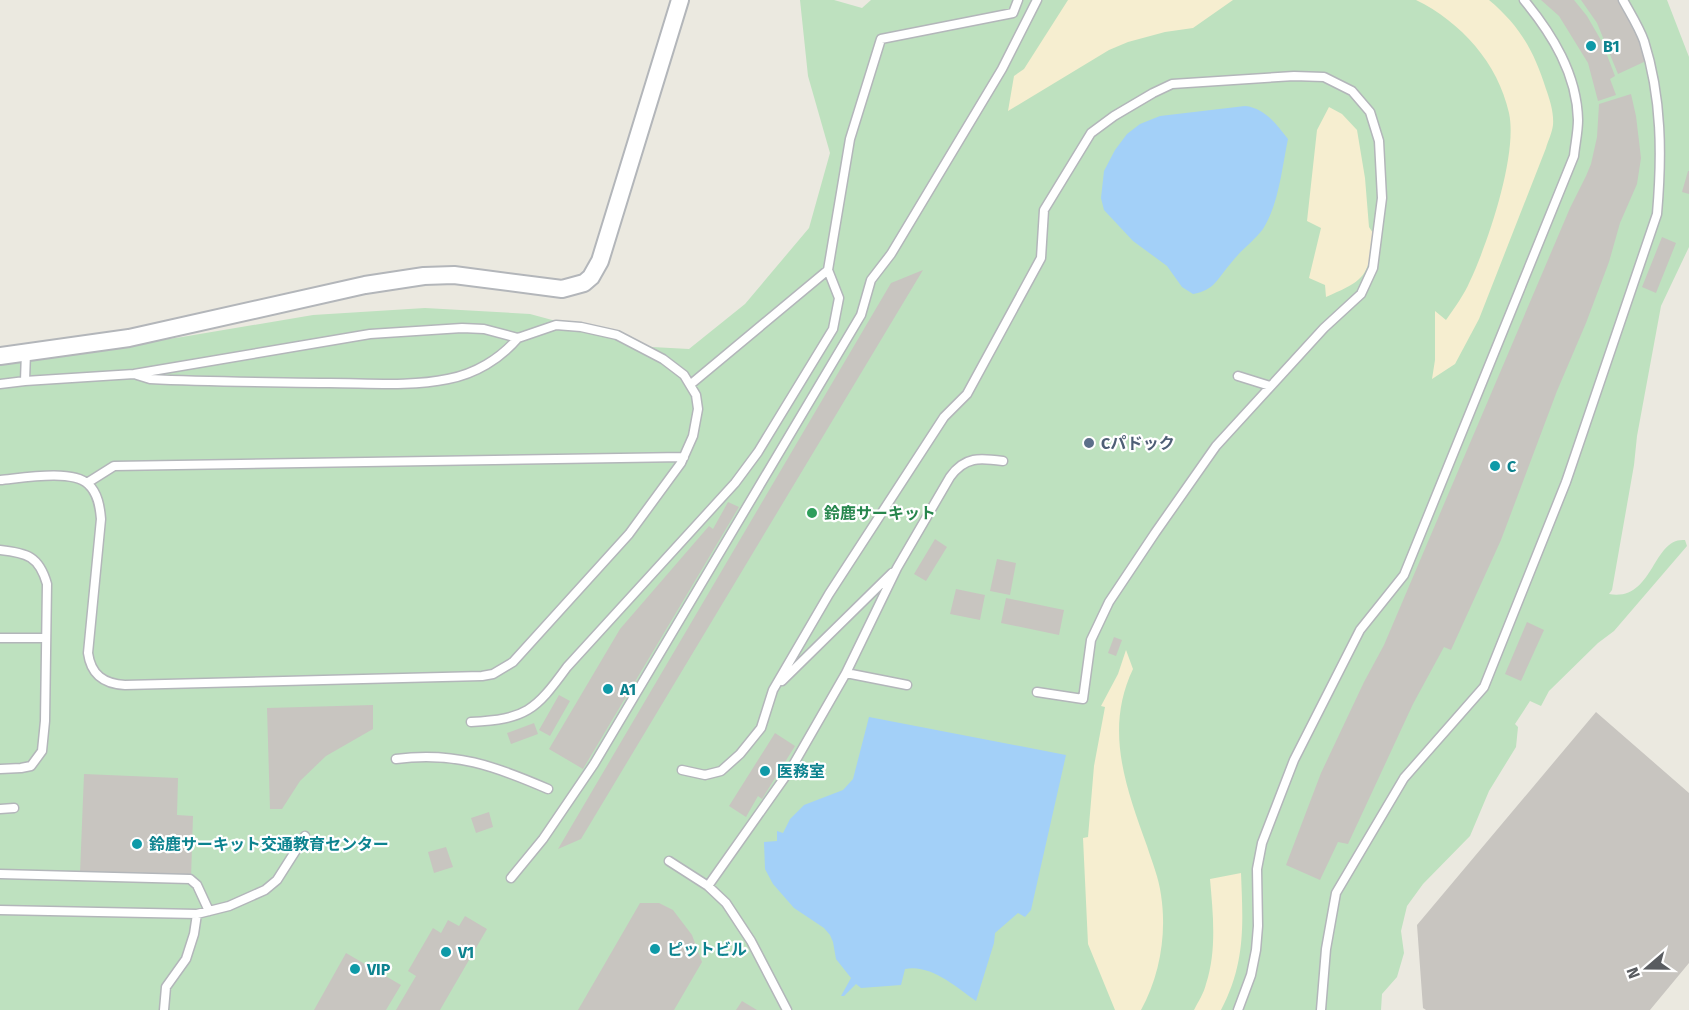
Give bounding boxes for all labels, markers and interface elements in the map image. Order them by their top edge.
place label: B1 [1603,37,1620,56]
marker: B1 [1584,39,1598,53]
place label: Cパドック [1101,434,1175,453]
marker: Cパドック [1082,436,1096,450]
place label: C [1507,457,1517,476]
marker: C [1488,459,1502,473]
place label: 鈴鹿サーキット [824,504,936,523]
marker: 鈴鹿サーキット [805,506,819,520]
place label: A1 [619,680,636,699]
marker: A1 [601,682,615,696]
place label: 医務室 [777,762,825,781]
marker: 医務室 [758,764,772,778]
place label: 鈴鹿サーキット交通教育センター [149,835,389,854]
marker: 鈴鹿サーキット交通教育センター [130,837,144,851]
north arrow [1617,938,1677,998]
place label: ピットビル [667,940,747,959]
marker: ピットビル [648,942,662,956]
place label: V1 [457,943,474,962]
marker: V1 [439,945,453,959]
place label: VIP [366,960,391,979]
marker: VIP [348,962,362,976]
text: N [1623,965,1644,981]

